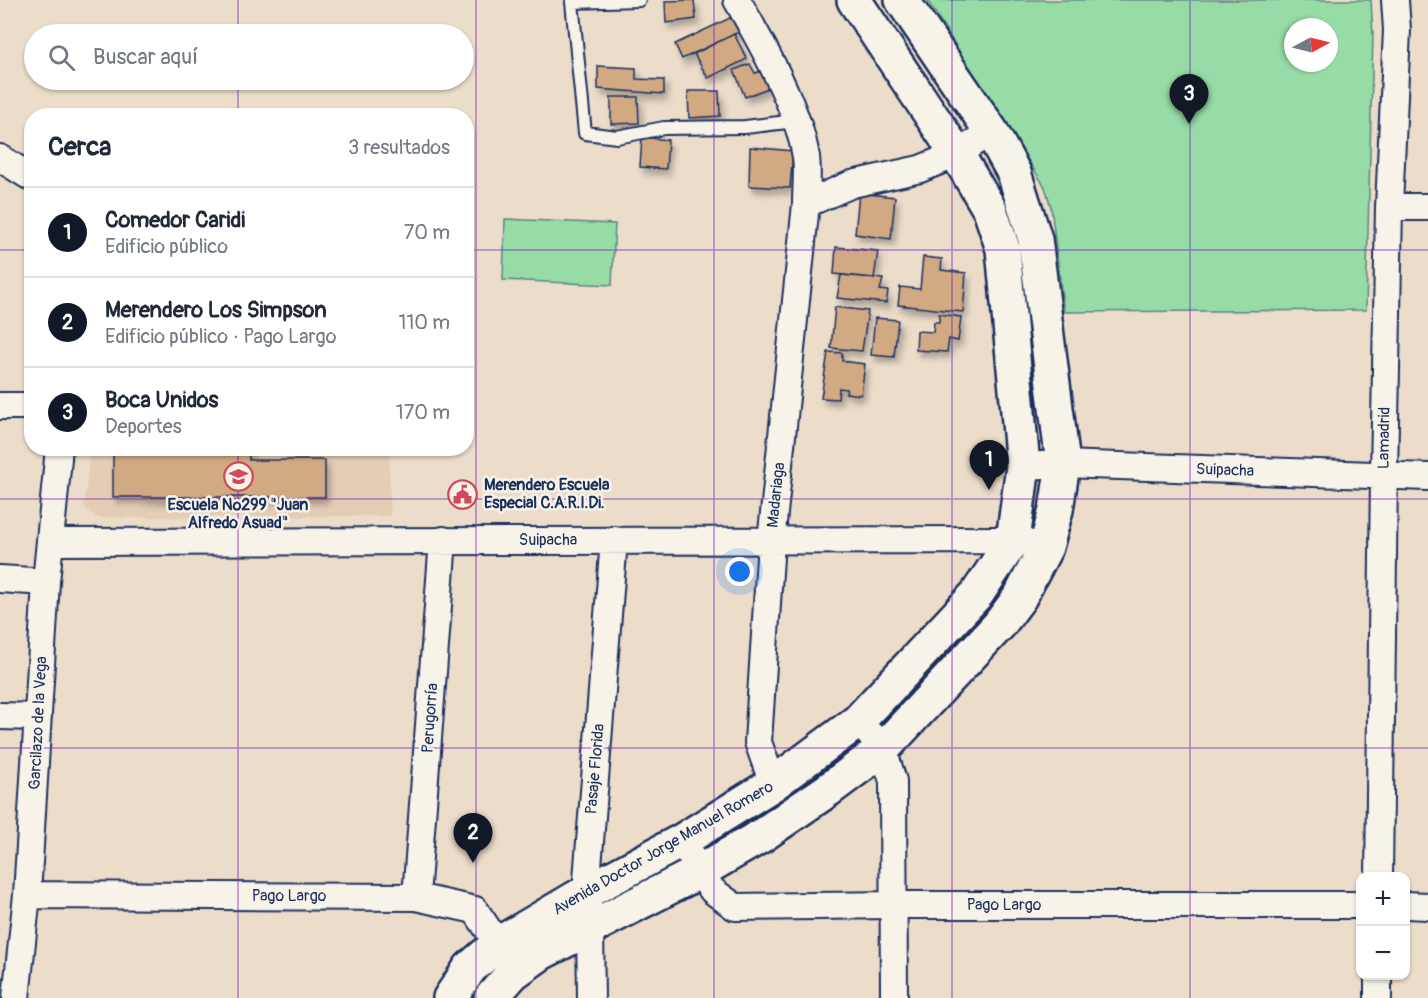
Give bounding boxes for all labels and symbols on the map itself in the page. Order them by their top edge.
north arrow [1284,18,1338,72]
pin: 3 [1170,74,1208,124]
street label: Lamadrid [1373,407,1395,469]
pin: 1 [970,440,1008,490]
street label: Suipacha [1196,459,1254,481]
school or university icon: Escuela Nº299 "Juan Alfredo Asuad" [222,461,254,493]
street label: Madariaga [763,461,789,529]
place label: Merendero Escuela Especial C.A.R.I.Di. [484,475,610,513]
public building icon: Merendero Escuela Especial C.A.R.I.Di. [447,478,479,510]
place label: Escuela Nº299 "Juan Alfredo Asuad" [168,495,308,533]
street label: Suipacha [519,530,577,550]
your location [725,557,754,586]
street label: Garcilazo de la Vega [25,656,51,790]
street label: Perugorría [418,682,442,754]
street label: Pasaje Florida [581,723,609,815]
street label: Avenida Doctor Jorge Manuel Romero [549,776,777,920]
pin: 2 [454,814,492,863]
street label: Pago Largo [252,886,327,906]
street label: Pago Largo [967,895,1042,915]

